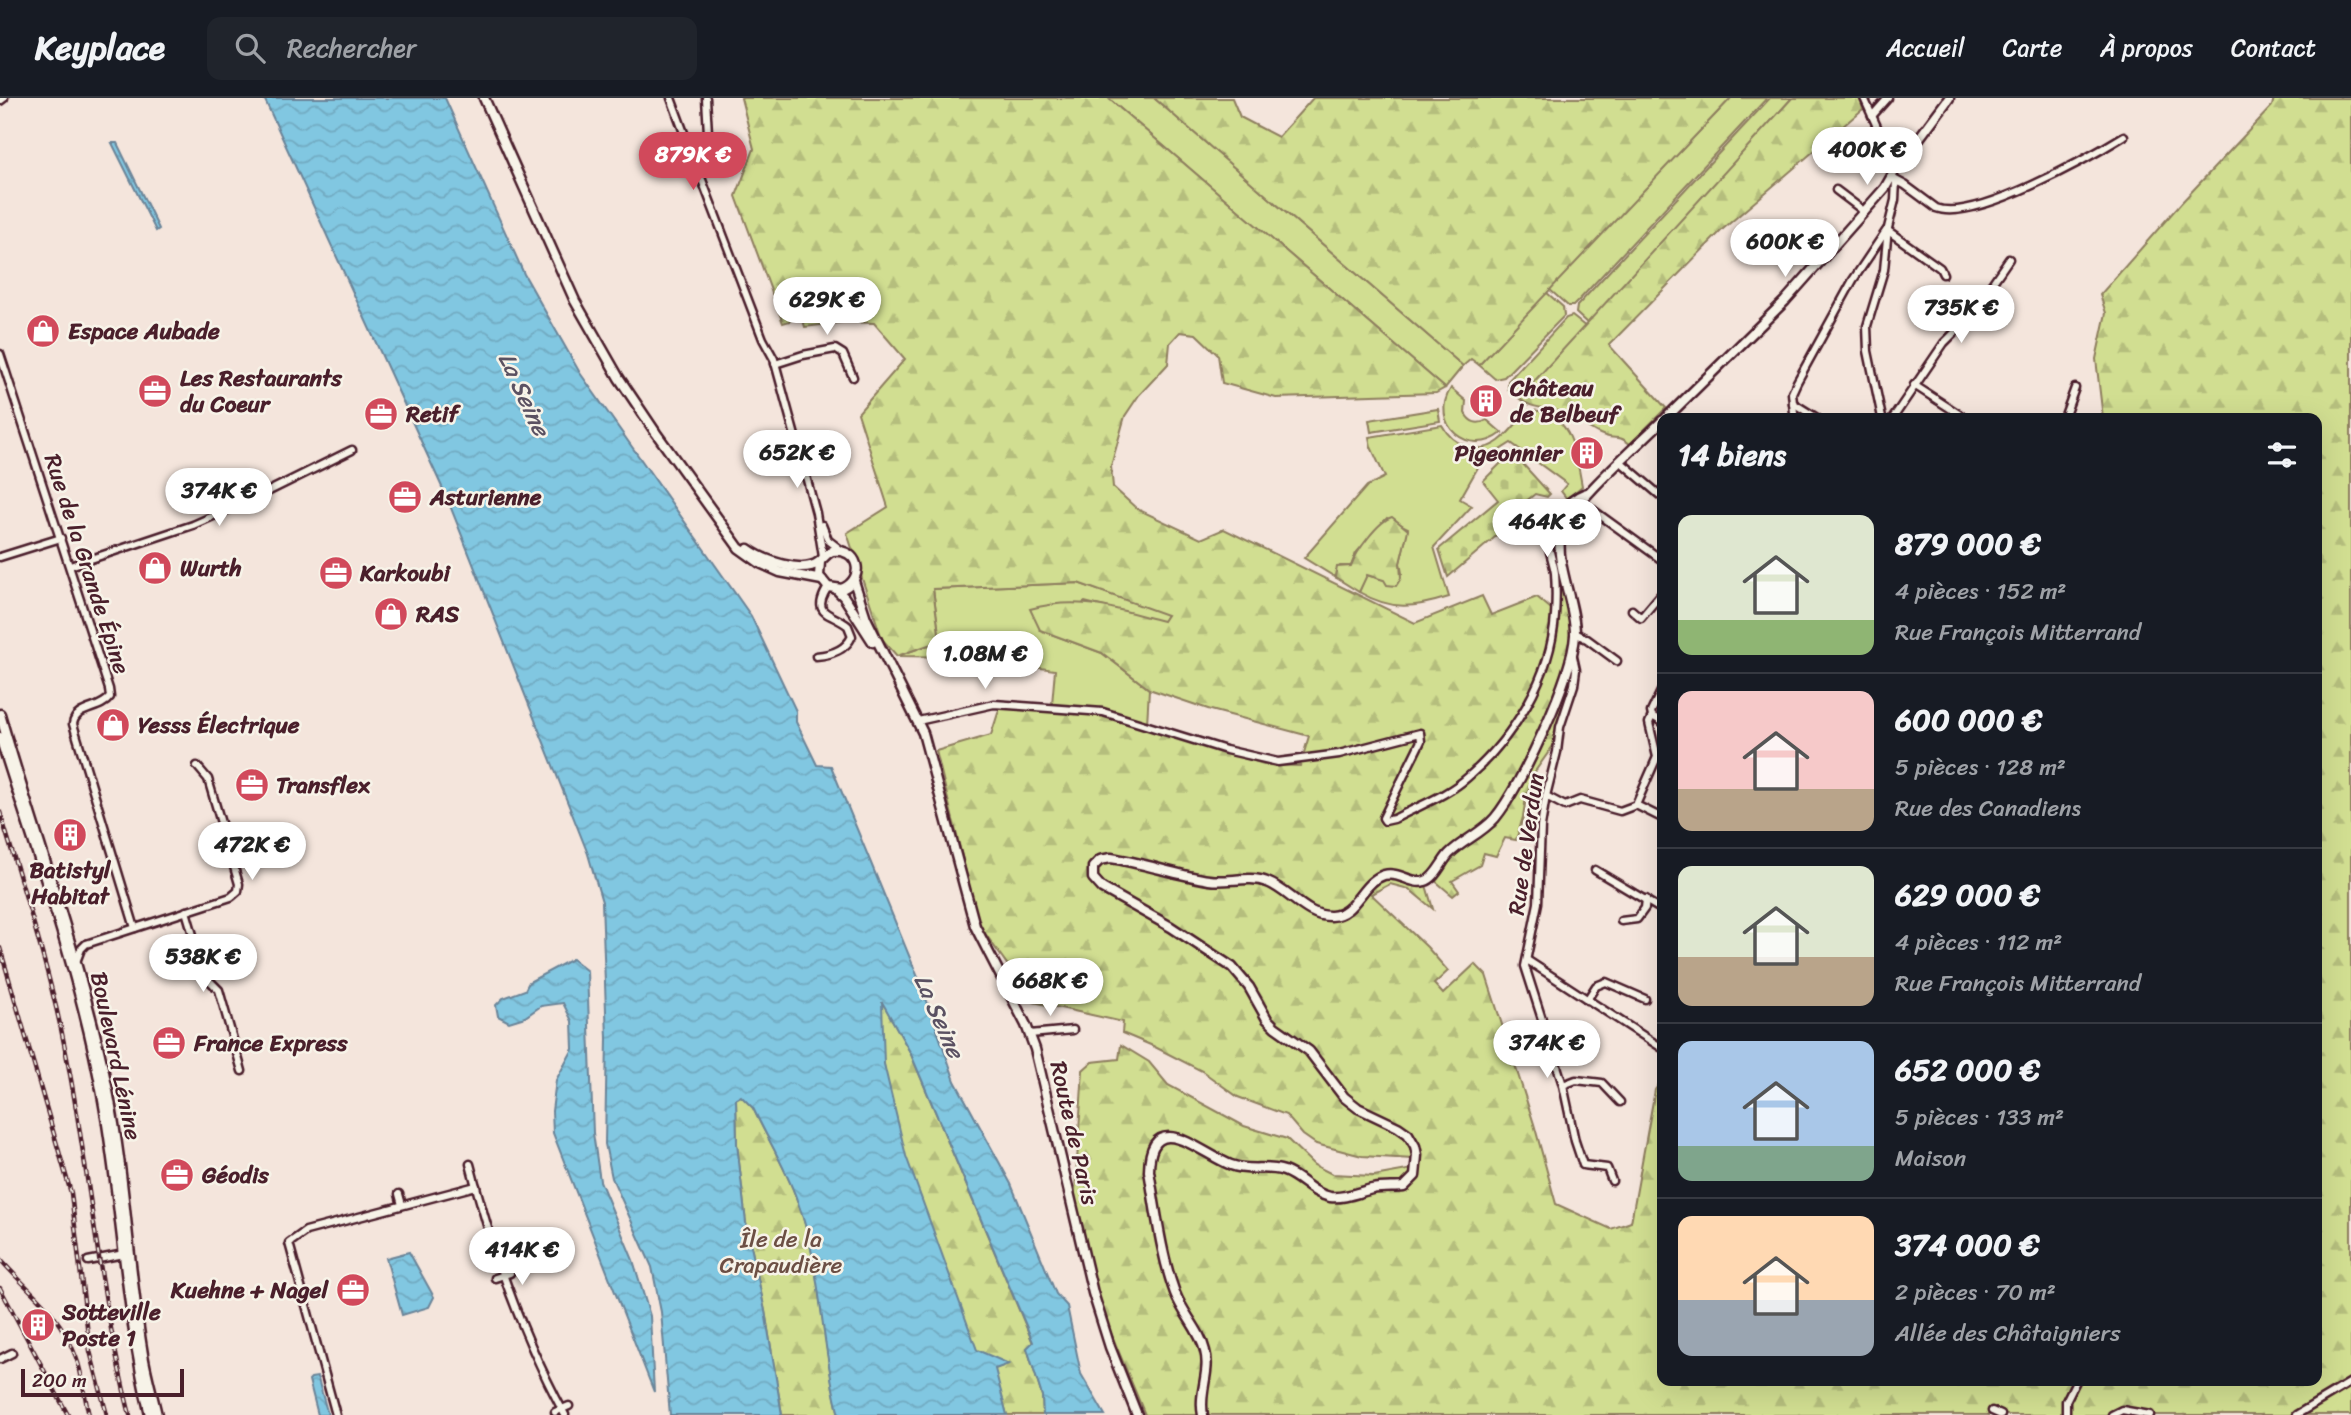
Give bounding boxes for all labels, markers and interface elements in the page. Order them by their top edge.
search box [207,17,697,80]
text: Keyplace [35,19,165,77]
text: Rechercher [287,25,416,71]
text: Accueil [1886,27,1965,69]
text: Carte [2003,27,2062,69]
text: À propos [2100,27,2193,69]
text: Contact [2231,27,2316,69]
icon: search [231,29,269,67]
pin: 400K € [1810,127,1924,187]
text: 400K € [1828,129,1906,170]
pin: 879K € [636,132,750,192]
text: 879K € [655,134,731,175]
pin: 600K € [1728,220,1842,279]
text: 600K € [1746,221,1824,262]
pin: 629K € [770,278,884,337]
text: 629K € [789,279,865,320]
pin: 735K € [1904,286,2018,345]
text: 735K € [1923,287,1999,328]
place label: Espace Aubade [68,311,220,352]
shop icon: Espace Aubade [24,312,62,350]
water label: La Seine [486,345,563,445]
place label: Les Restaurants du Coeur [180,358,343,425]
place label: Château de Belbeuf [1509,368,1623,435]
office icon: Les Restaurants du Coeur [136,372,174,410]
building icon: Château de Belbeuf [1467,382,1505,420]
place label: Retif [405,394,461,435]
office icon: Retif [362,395,400,433]
text: 14 biens [1678,428,1786,482]
pin: 652K € [740,430,854,490]
text: 652K € [759,432,835,473]
place label: Pigeonnier [1454,433,1565,474]
building icon: Pigeonnier [1568,434,1606,472]
icon: filters [2263,436,2301,474]
street label: Rue de la Grande Épine [32,448,142,680]
pin: 374K € [162,468,276,528]
text: 374K € [181,470,257,511]
place label: Asturienne [429,477,542,518]
office icon: Asturienne [386,478,424,516]
pin: 464K € [1490,500,1604,559]
text: 464K € [1508,501,1586,542]
text: 879 000 € [1895,517,2041,571]
icon: home [1734,543,1818,627]
place label: Wurth [180,548,242,589]
shop icon: Wurth [136,549,174,587]
place label: Karkoubi [359,553,451,594]
office icon: Karkoubi [317,554,355,592]
text: 4 pièces · 152 m² [1895,571,2066,612]
place label: RAS [415,594,460,635]
shop icon: RAS [372,595,410,633]
text: Rue François Mitterrand [1895,612,2141,653]
pin: 1.08M € [920,632,1050,691]
text: 1.08M € [942,633,1028,674]
text: 600 000 € [1895,693,2042,747]
place label: Yesss Électrique [138,705,300,746]
shop icon: Yesss Électrique [94,706,132,744]
icon: home [1734,719,1818,803]
text: 5 pièces · 128 m² [1895,747,2066,788]
place label: Transflex [276,765,371,806]
office icon: Transflex [233,766,271,804]
street label: Rue de Verdun [1496,770,1556,918]
text: Rue des Canadiens [1895,788,2081,829]
building icon: Batistyl Habitat [51,816,89,854]
pin: 472K € [195,822,309,882]
text: 472K € [214,824,290,865]
place label: Batistyl Habitat [30,850,112,917]
text: 629 000 € [1895,868,2040,922]
icon: home [1734,894,1818,978]
text: 4 pièces · 112 m² [1895,922,2062,963]
pin: 538K € [146,934,260,994]
text: 538K € [165,936,241,977]
pin: 668K € [993,958,1107,1018]
text: 668K € [1012,960,1088,1001]
text: Rue François Mitterrand [1895,963,2141,1004]
water label: La Seine [902,967,977,1067]
street label: Boulevard Lénine [78,968,154,1144]
pin: 374K € [1490,1020,1604,1080]
text: 374K € [1509,1022,1585,1063]
place label: France Express [193,1023,348,1064]
office icon: France Express [150,1024,188,1062]
text: 652 000 € [1895,1043,2040,1097]
street label: Route de Paris [1038,1057,1111,1210]
icon: home [1734,1069,1818,1153]
text: 5 pièces · 133 m² [1895,1097,2064,1138]
text: Maison [1895,1138,1966,1179]
place label: Géodis [201,1155,269,1196]
office icon: Géodis [158,1156,196,1194]
text: 374 000 € [1895,1218,2040,1272]
park label: Île de la Crapaudière [720,1219,843,1286]
pin: 414K € [465,1228,579,1287]
text: 414K € [485,1229,559,1270]
icon: home [1734,1244,1818,1328]
place label: Kuehne + Nagel [170,1270,329,1311]
office icon: Kuehne + Nagel [334,1271,372,1309]
text: 2 pièces · 70 m² [1895,1272,2056,1313]
place label: Sotteville Poste 1 [61,1292,161,1359]
building icon: Sotteville Poste 1 [19,1306,57,1344]
text: Allée des Châtaigniers [1895,1313,2121,1354]
text: 200 m [32,1364,87,1397]
scale bar [21,1366,184,1398]

